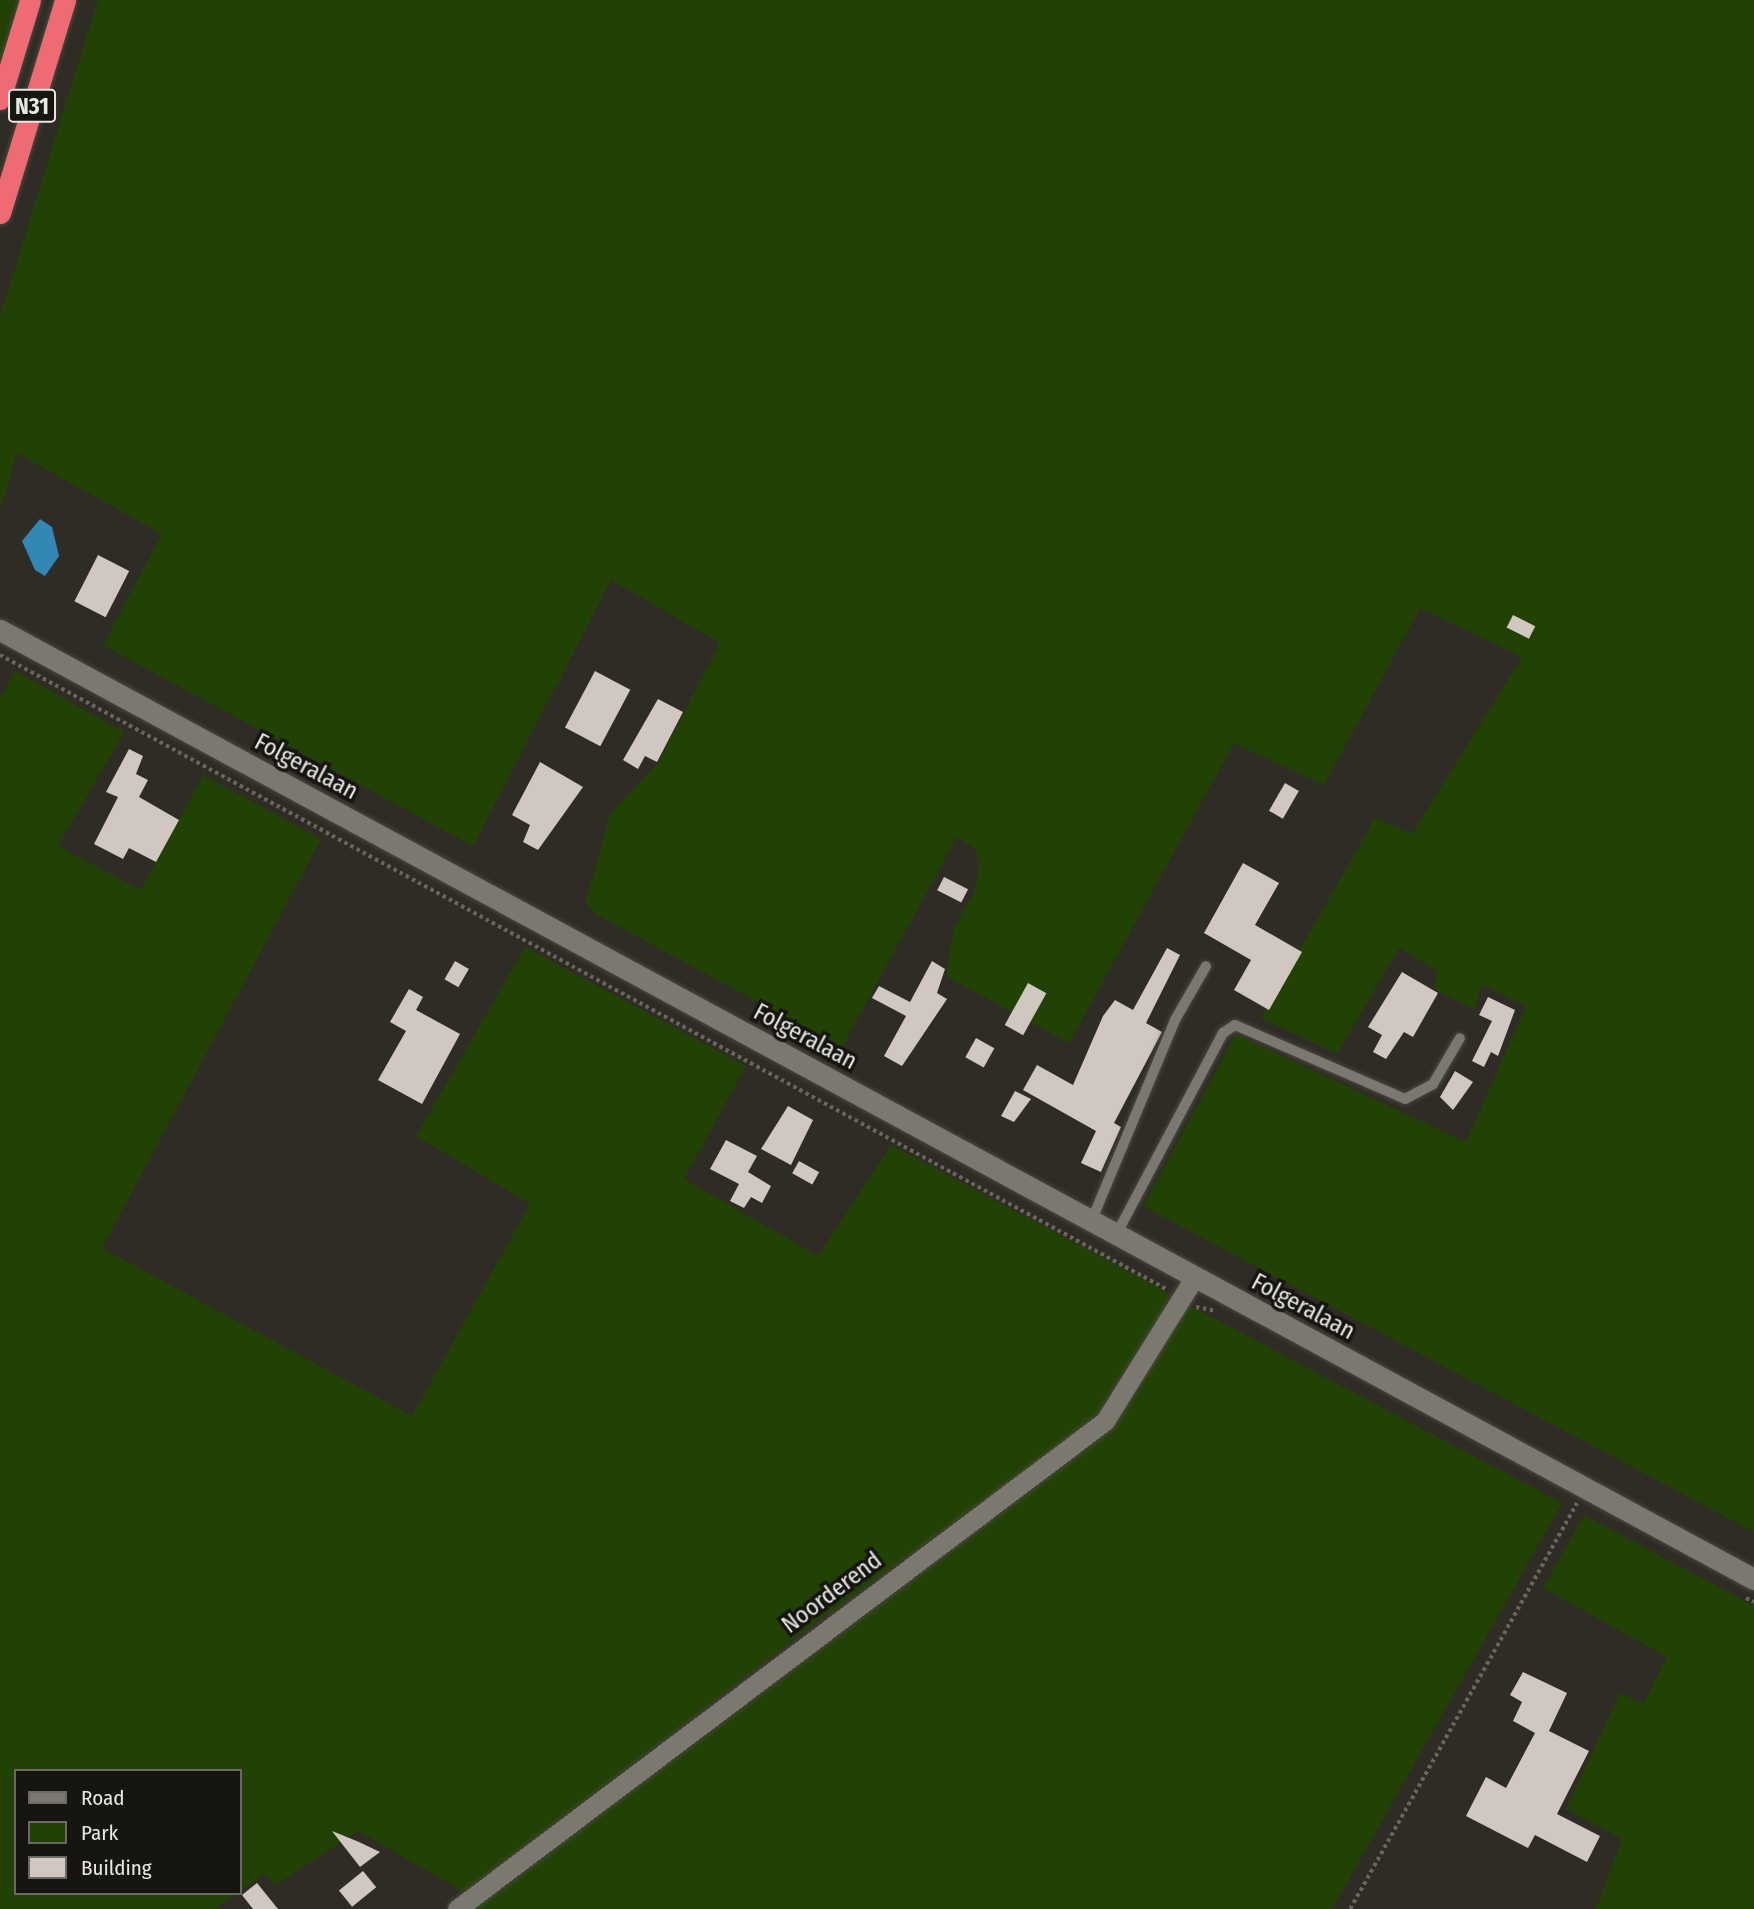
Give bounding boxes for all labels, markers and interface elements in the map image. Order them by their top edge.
road number: N31 [7,86,56,125]
street label: Folgeralaan [249,728,363,806]
street label: Folgeralaan [748,998,862,1076]
street label: Folgeralaan [1246,1268,1360,1346]
street label: Noorderend [776,1546,888,1640]
legend [14,1769,242,1895]
text: Road [81,1785,125,1811]
text: Park [81,1820,118,1846]
text: Building [81,1855,152,1881]

